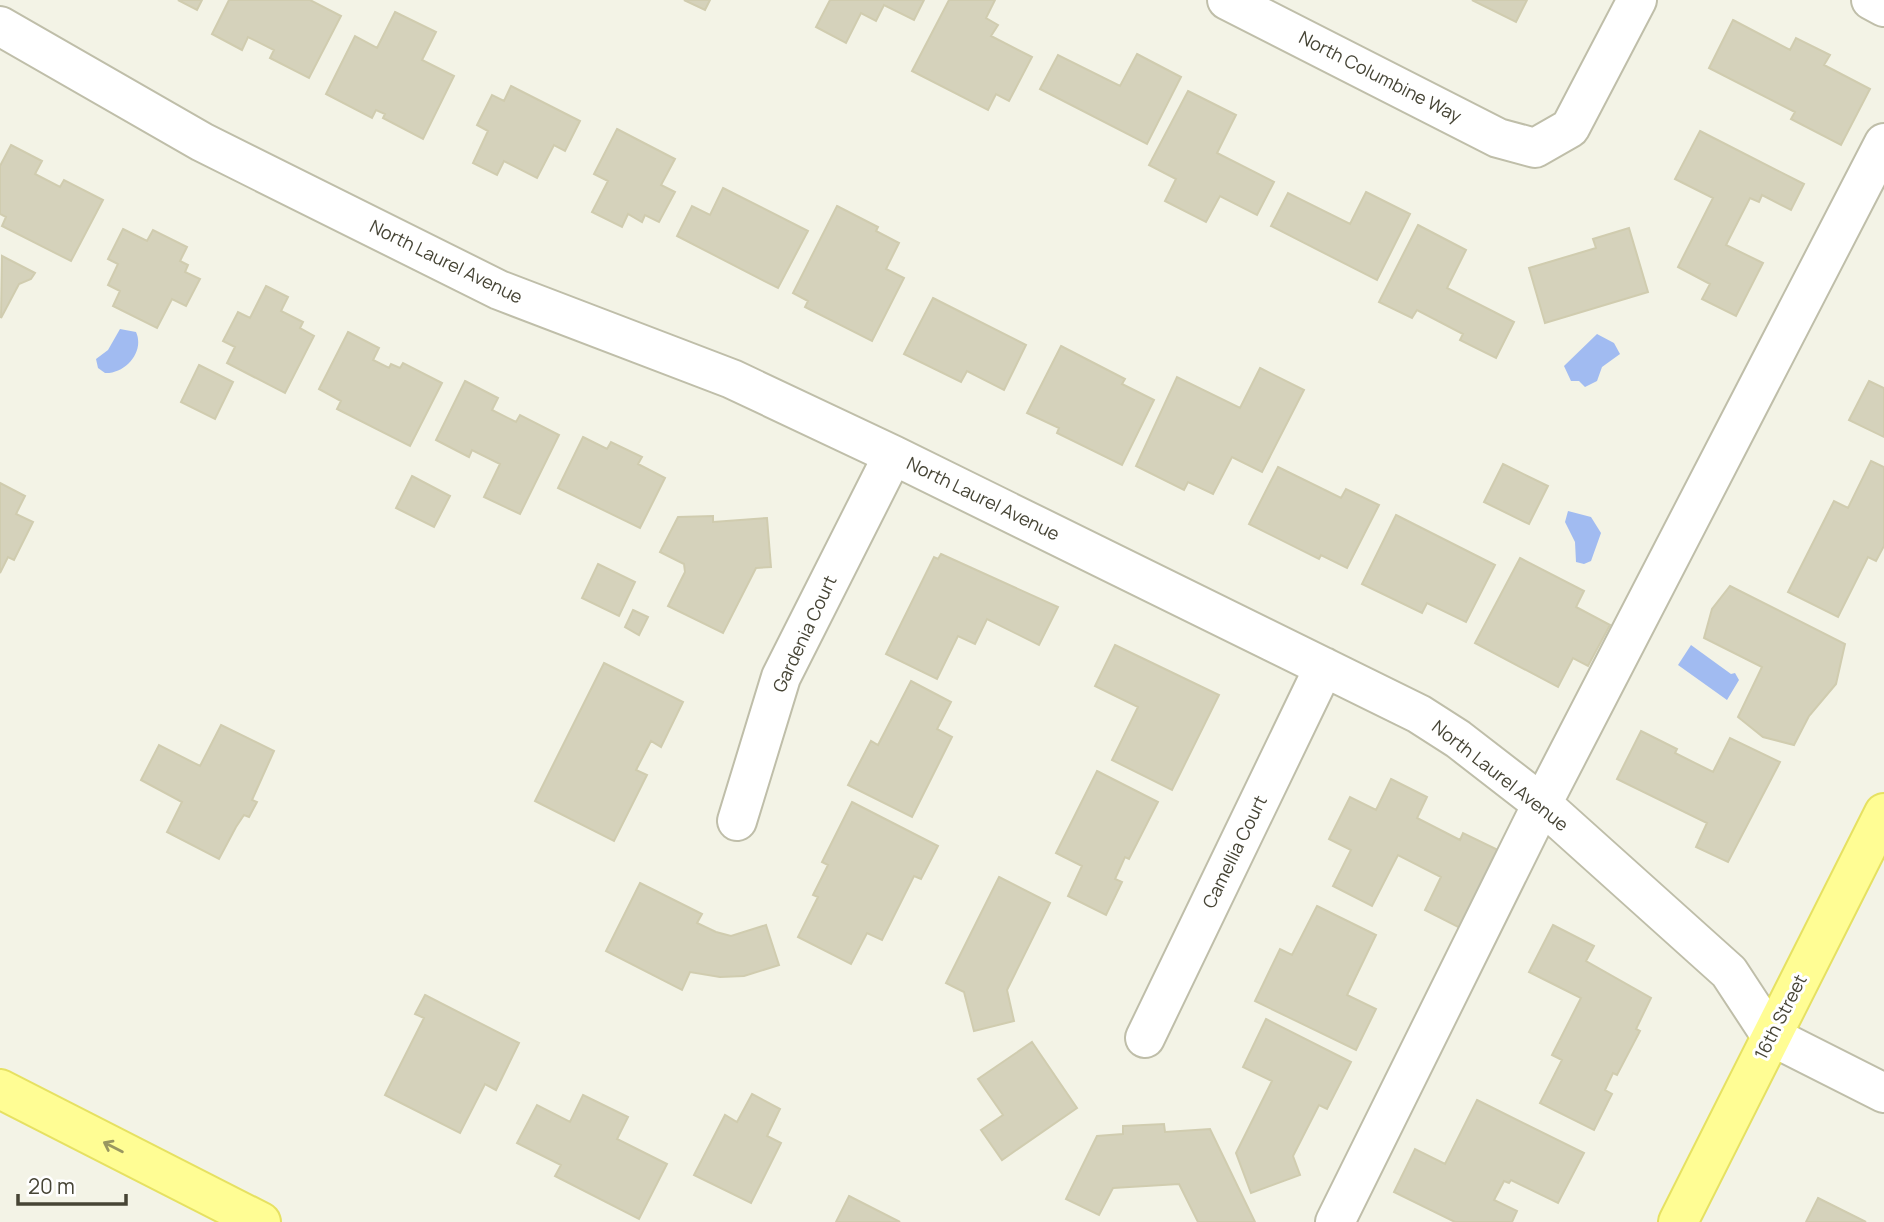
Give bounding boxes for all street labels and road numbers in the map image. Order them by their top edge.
street label: North Columbine Way [1295,25,1466,128]
street label: North Laurel Avenue [366,214,527,309]
street label: North Laurel Avenue [903,451,1064,546]
street label: Gardenia Court [767,571,842,696]
street label: North Laurel Avenue [1427,714,1574,836]
street label: Camellia Court [1196,791,1272,912]
street label: 16th Street [1748,970,1812,1063]

